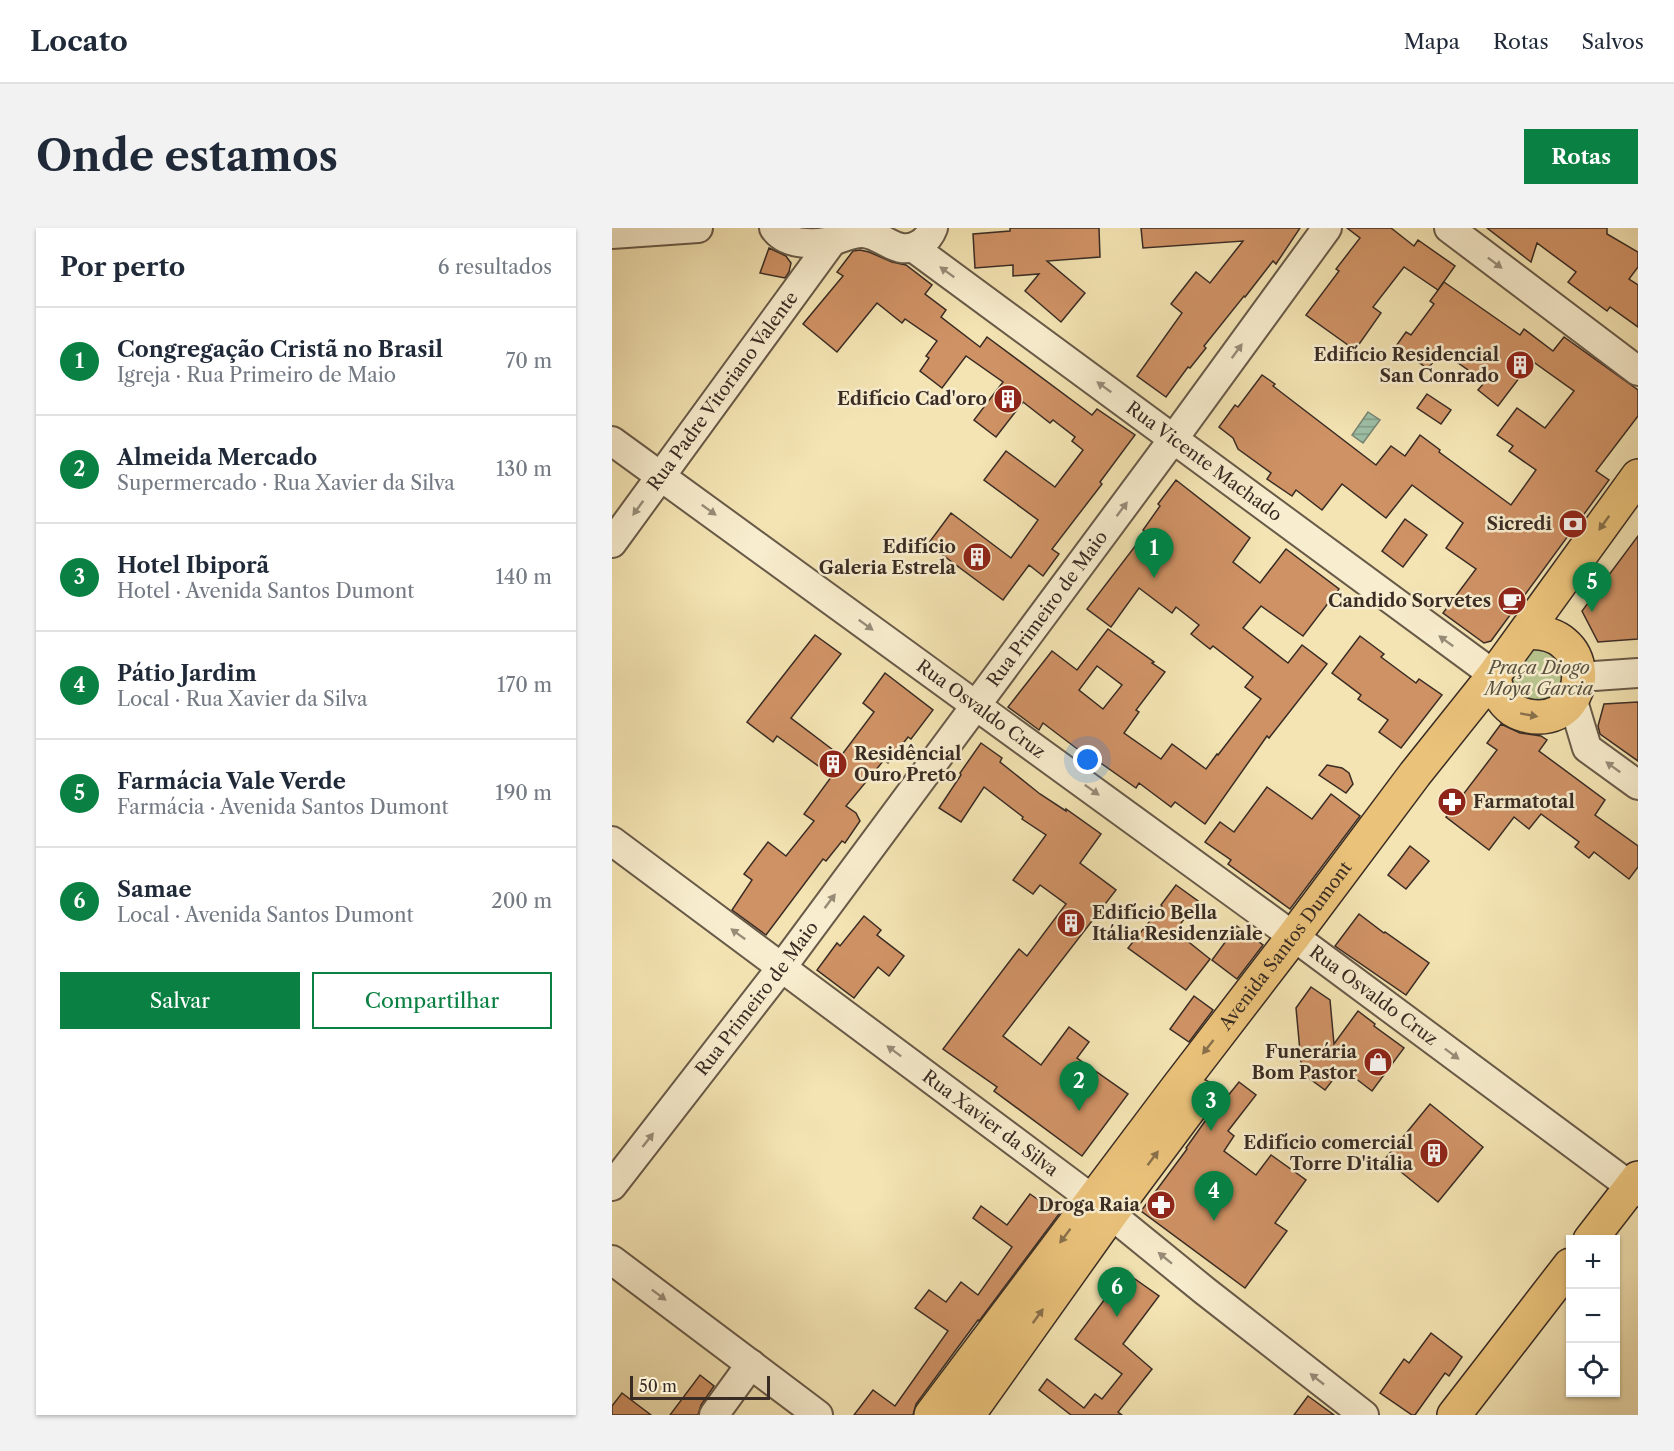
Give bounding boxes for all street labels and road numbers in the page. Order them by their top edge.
street label: Rua Padre Vitoriano Valente [643,287,803,495]
street label: Rua Vicente Machado [1122,397,1286,526]
street label: Rua Primeiro de Maio [982,526,1112,691]
street label: Rua Osvaldo Cruz [912,655,1050,763]
street label: Avenida Santos Dumont [1214,857,1357,1035]
street label: Rua Primeiro de Maio [691,917,823,1080]
street label: Rua Osvaldo Cruz [1305,941,1442,1050]
street label: Rua Xavier da Silva [918,1065,1063,1181]

